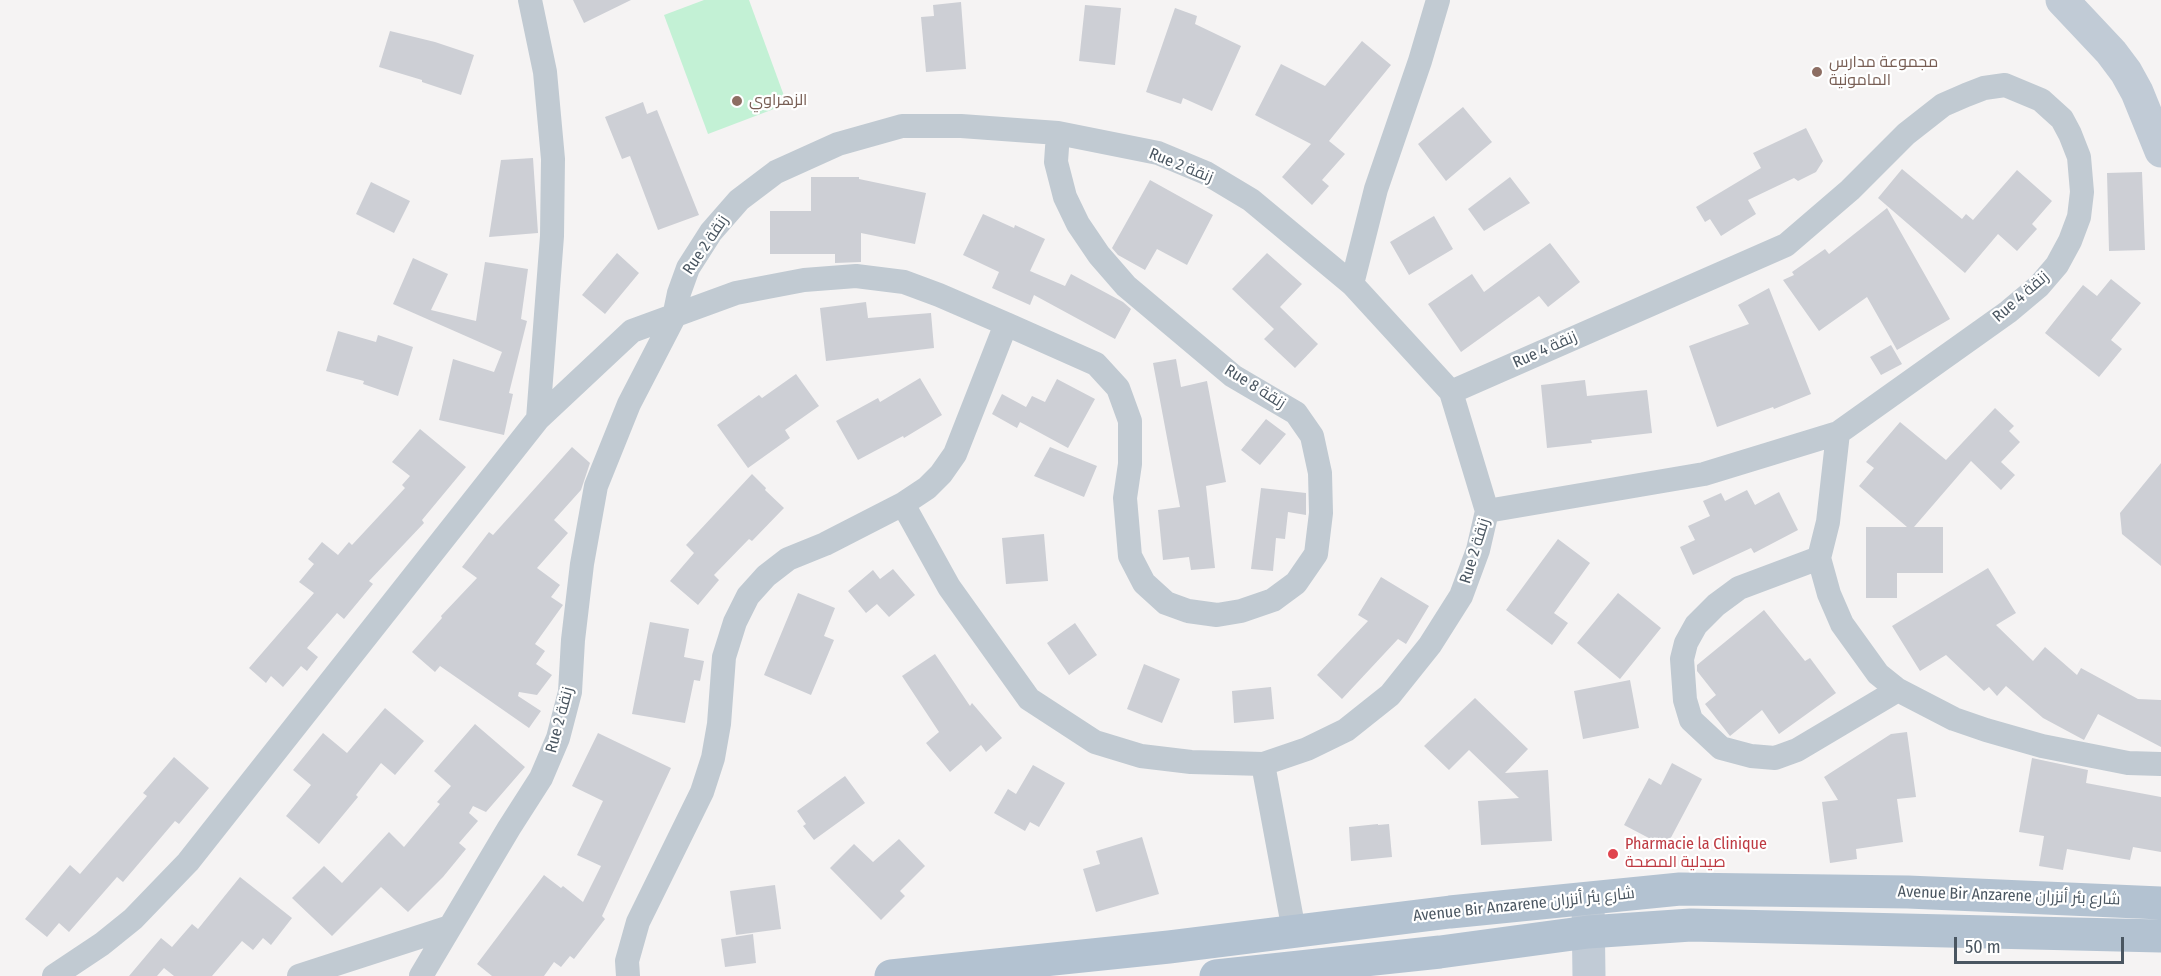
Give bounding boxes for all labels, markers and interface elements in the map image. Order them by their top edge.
place label: مجموعة مدارس المامونية [1829,53,1938,91]
marker: مجموعة مدارس المامونية [1810,65,1824,79]
place label: الزهراوي [749,91,807,111]
marker: الزهراوي [730,94,744,108]
street label: Rue 2 زنقة [1146,144,1216,188]
street label: Rue 2 زنقة [679,212,733,278]
street label: Rue 4 زنقة [1989,267,2053,327]
street label: Rue 4 زنقة [1510,327,1580,373]
street label: Rue 8 زنقة [1221,361,1289,413]
street label: Rue 2 زنقة [1456,516,1494,586]
street label: Rue 2 زنقة [542,685,578,755]
place label: Pharmacie la Clinique صيدلية المصحة [1625,835,1767,873]
marker: Pharmacie la Clinique صيدلية المصحة [1606,847,1620,861]
street label: Avenue Bir Anzarene شارع بئر أنزران [1897,883,2121,909]
street label: Avenue Bir Anzarene شارع بئر أنزران [1412,884,1636,926]
scale bar [1957,925,2126,963]
text: 50 m [1965,936,2001,958]

